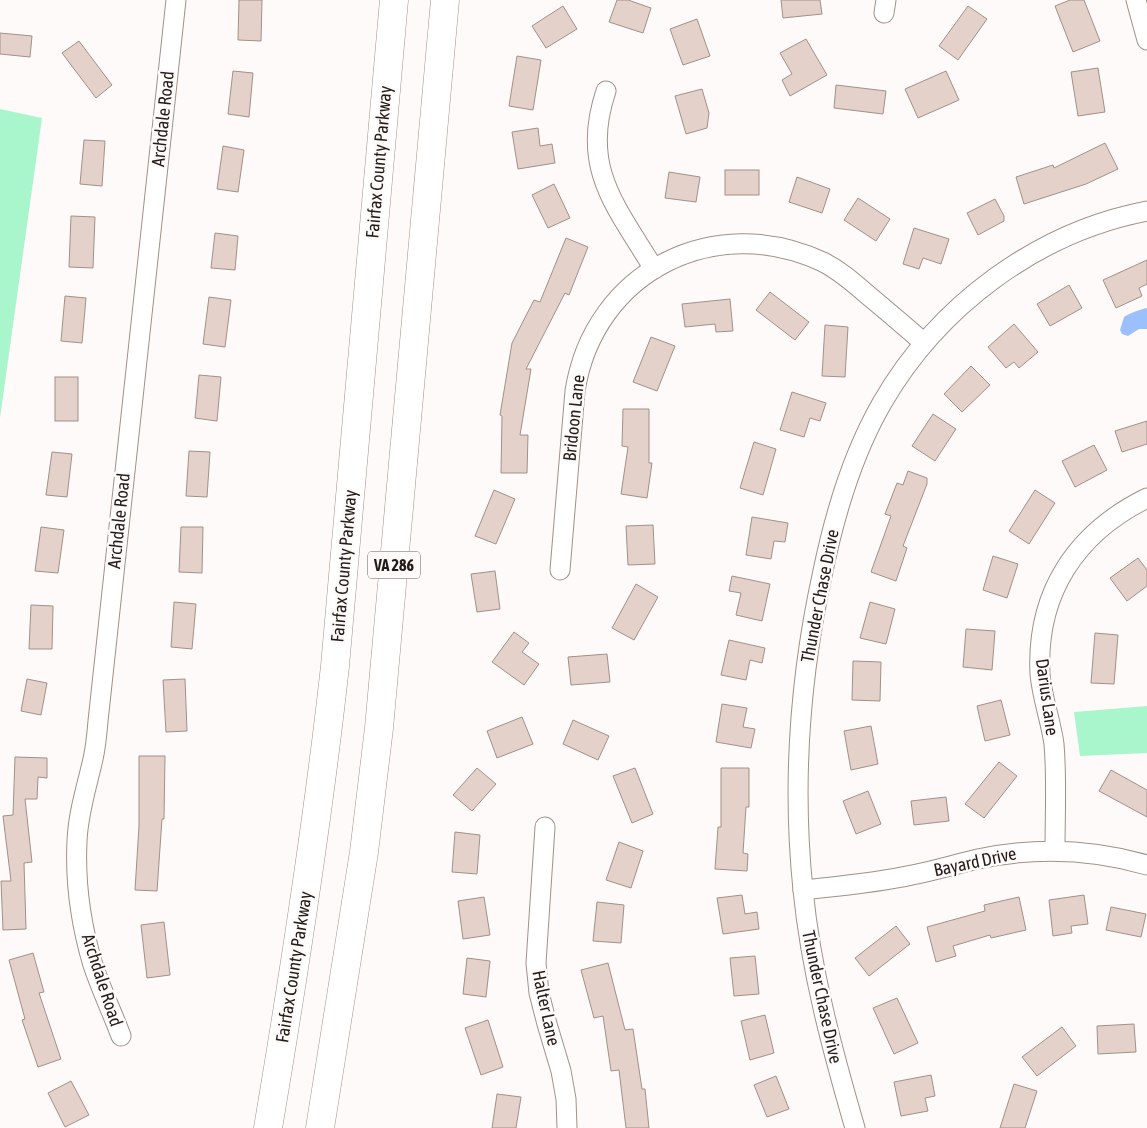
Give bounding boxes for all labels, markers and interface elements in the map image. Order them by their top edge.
street label: Archdale Road [147,70,178,168]
street label: Fairfax County Parkway [361,85,396,239]
street label: Bridoon Lane [559,374,588,462]
street label: Archdale Road [103,472,134,570]
street label: Fairfax County Parkway [326,489,361,643]
street label: Thunder Chase Drive [796,527,843,664]
road number: VA 286 [368,552,420,578]
street label: Darius Lane [1032,657,1063,737]
street label: Bayard Drive [932,843,1018,880]
street label: Fairfax County Parkway [271,890,316,1044]
street label: Thunder Chase Drive [798,929,847,1065]
street label: Archdale Road [78,931,127,1029]
street label: Halter Lane [528,968,565,1048]

